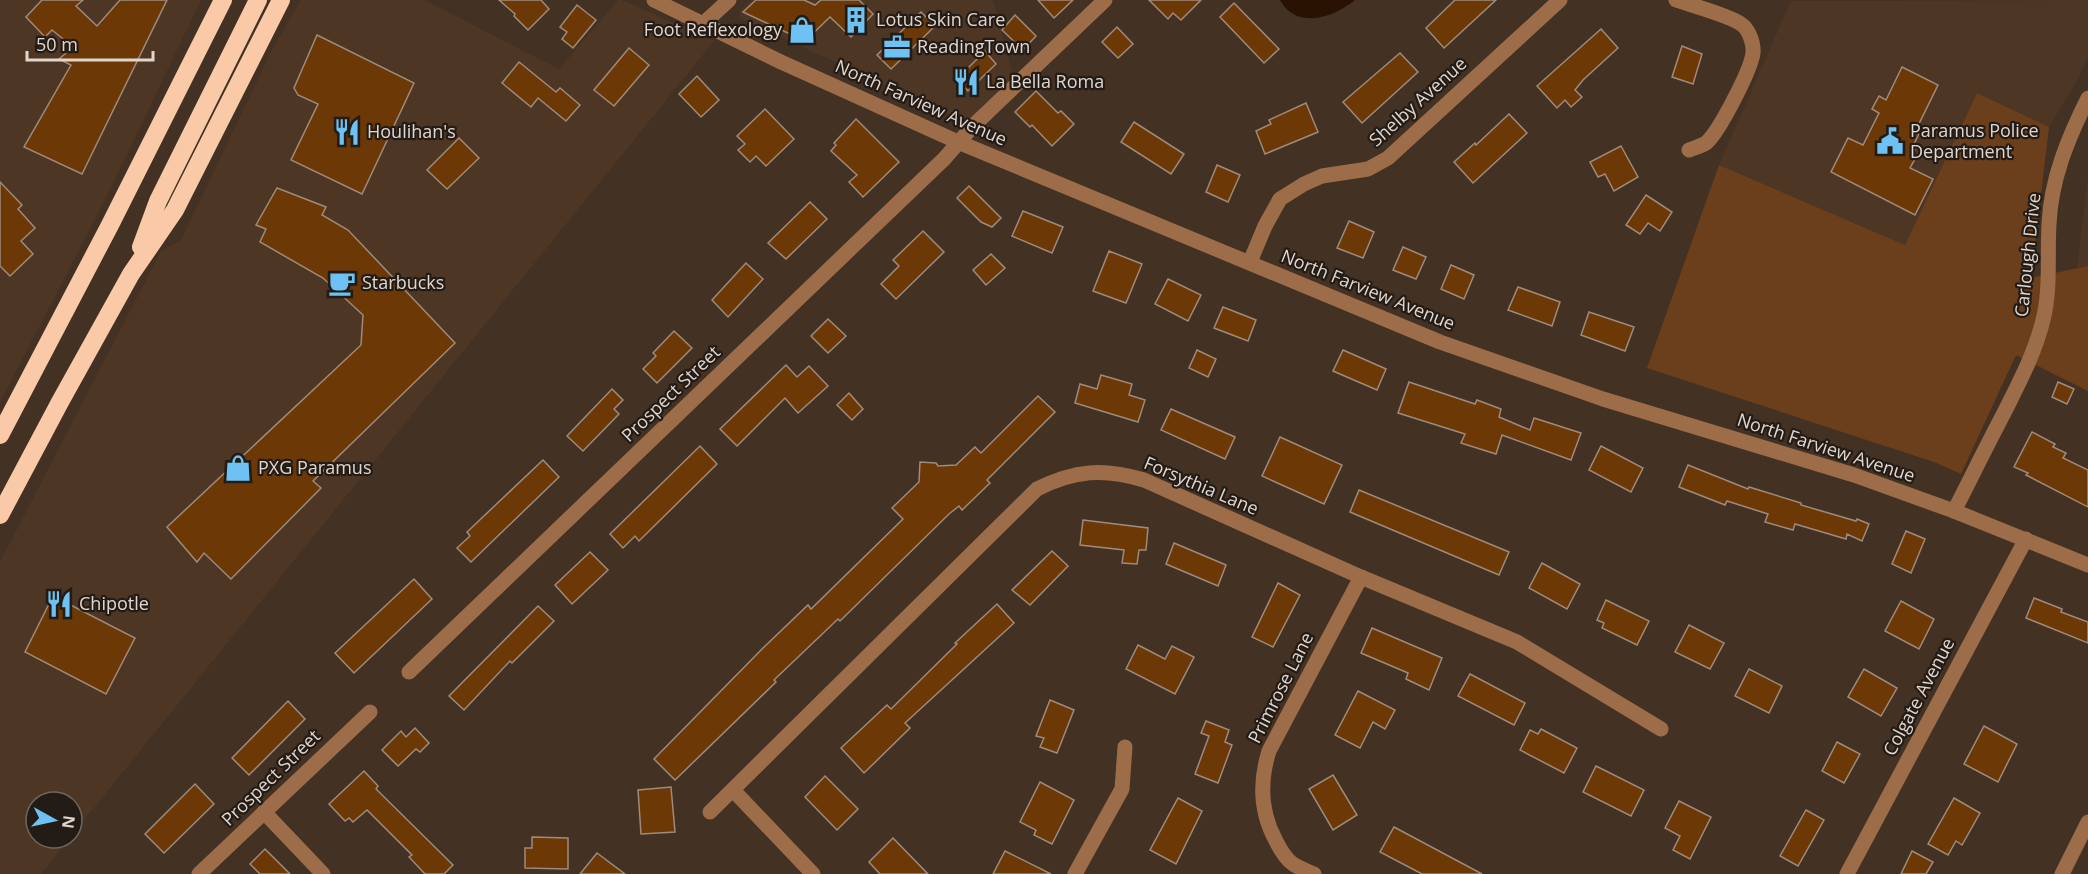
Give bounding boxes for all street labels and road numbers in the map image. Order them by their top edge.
street label: Shelby Avenue [1364,51,1471,151]
street label: North Farview Avenue [832,53,1011,151]
street label: Carlough Drive [2009,192,2045,318]
street label: North Farview Avenue [1278,243,1459,335]
street label: Prospect Street [616,340,725,447]
street label: North Farview Avenue [1734,407,1918,487]
street label: Forsythia Lane [1140,450,1262,520]
street label: Primrose Lane [1242,628,1318,747]
street label: Colgate Avenue [1877,633,1959,760]
street label: Prospect Street [216,724,325,831]

